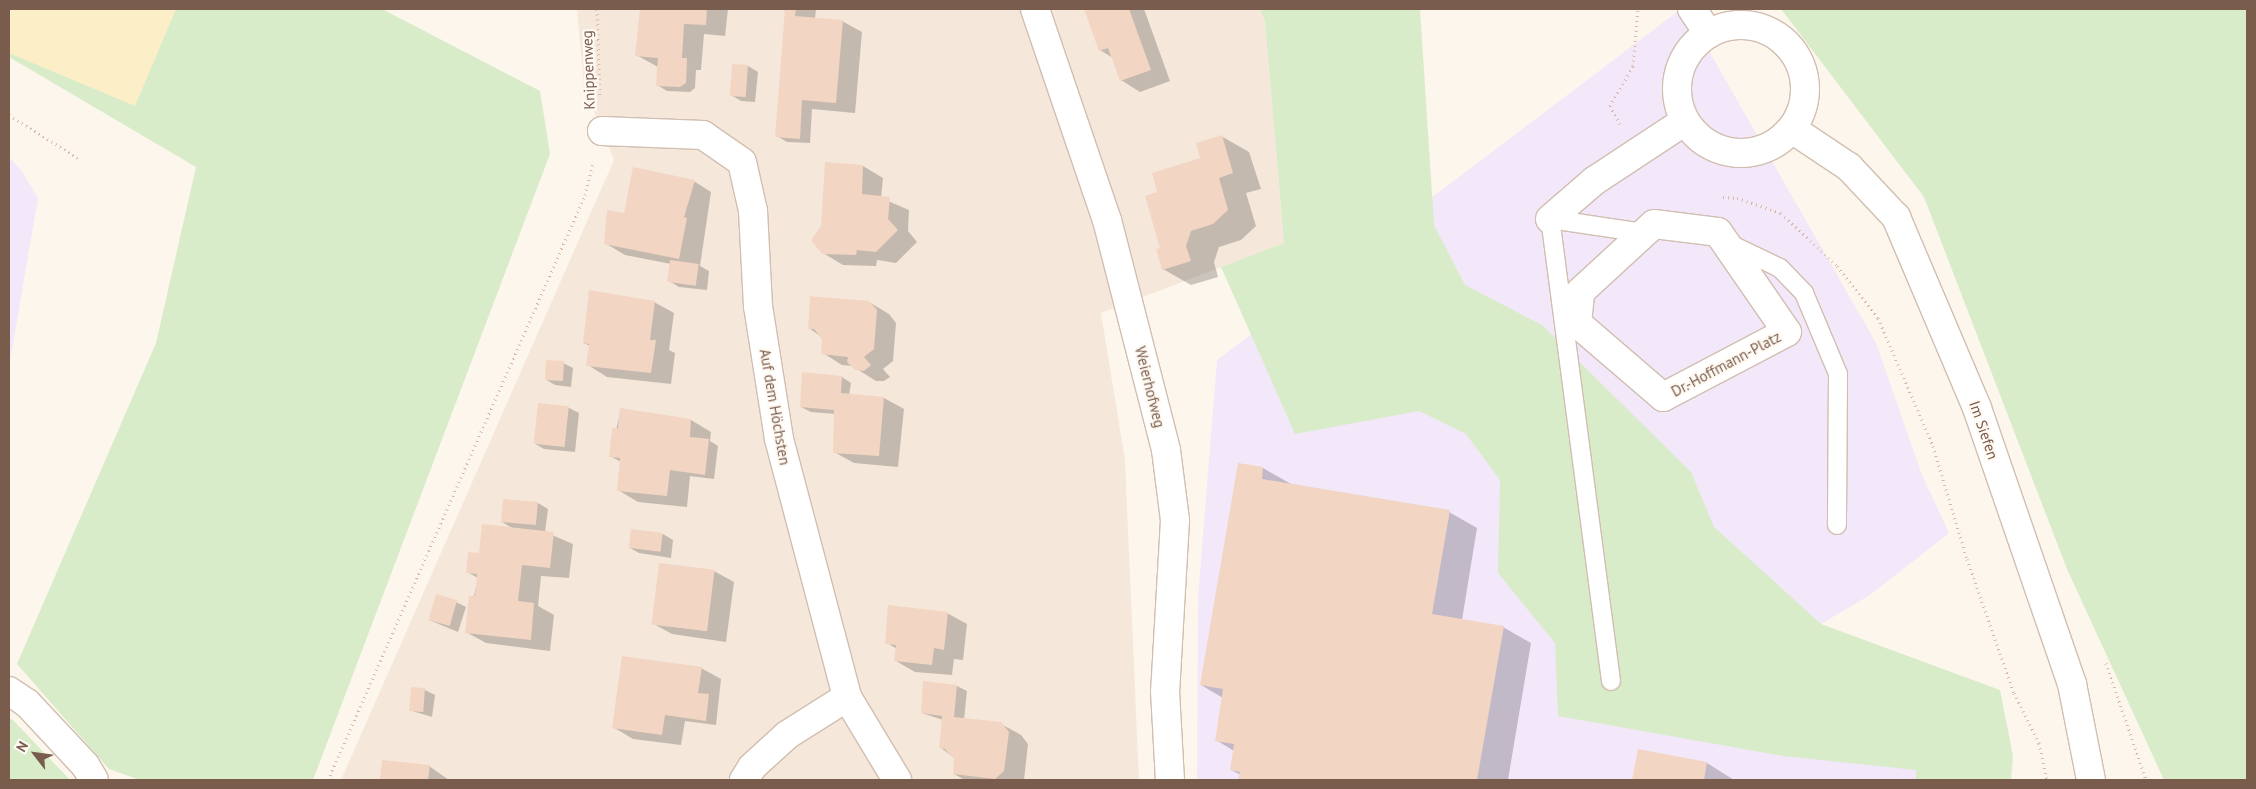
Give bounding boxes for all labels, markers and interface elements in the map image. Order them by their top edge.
street label: Knippenweg [578,30,598,110]
street label: Dr.-Hoffmann-Platz [1668,327,1784,401]
street label: Weierhofweg [1131,344,1169,430]
street label: Auf dem Höchsten [756,347,794,467]
street label: Im Siefen [1966,398,2002,462]
north arrow [10,729,60,779]
text: N [12,738,32,755]

